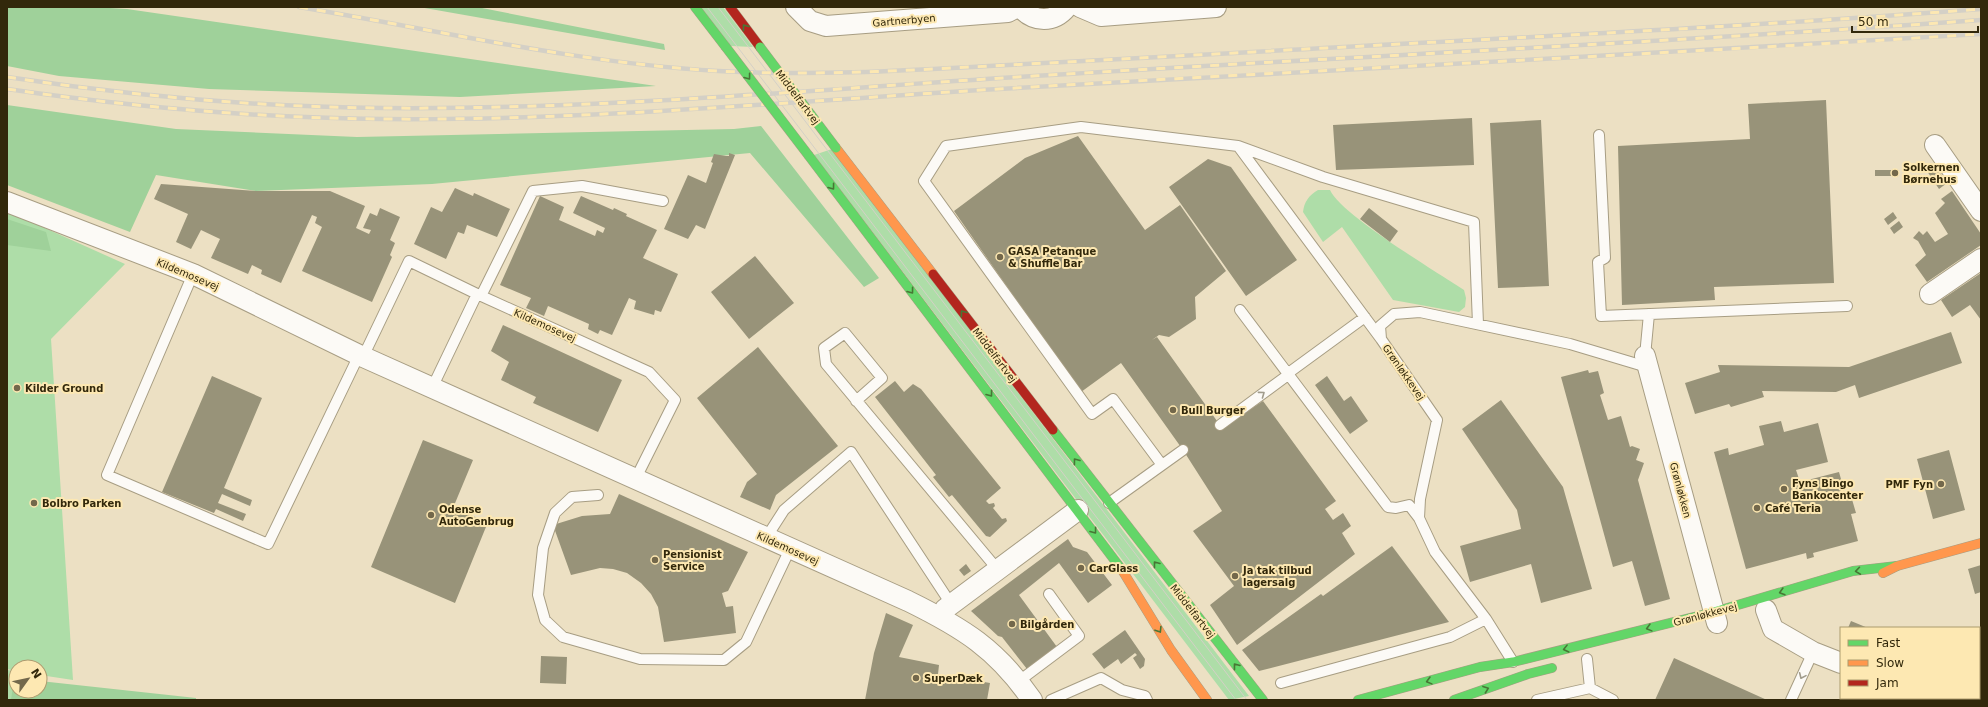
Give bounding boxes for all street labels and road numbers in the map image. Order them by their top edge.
street label: Gartnerbyen [872,12,936,29]
street label: Middelfartvej [773,68,822,127]
street label: Kildemosevej [155,256,221,293]
street label: Kildemosevej [512,307,577,344]
street label: Middelfartvej [970,326,1019,385]
street label: Grønløkkevej [1380,342,1427,402]
street label: Grønløkken [1668,461,1693,519]
street label: Kildemosevej [755,530,820,567]
street label: Middelfartvej [1168,582,1217,641]
street label: Grønløkkevej [1672,601,1738,628]

